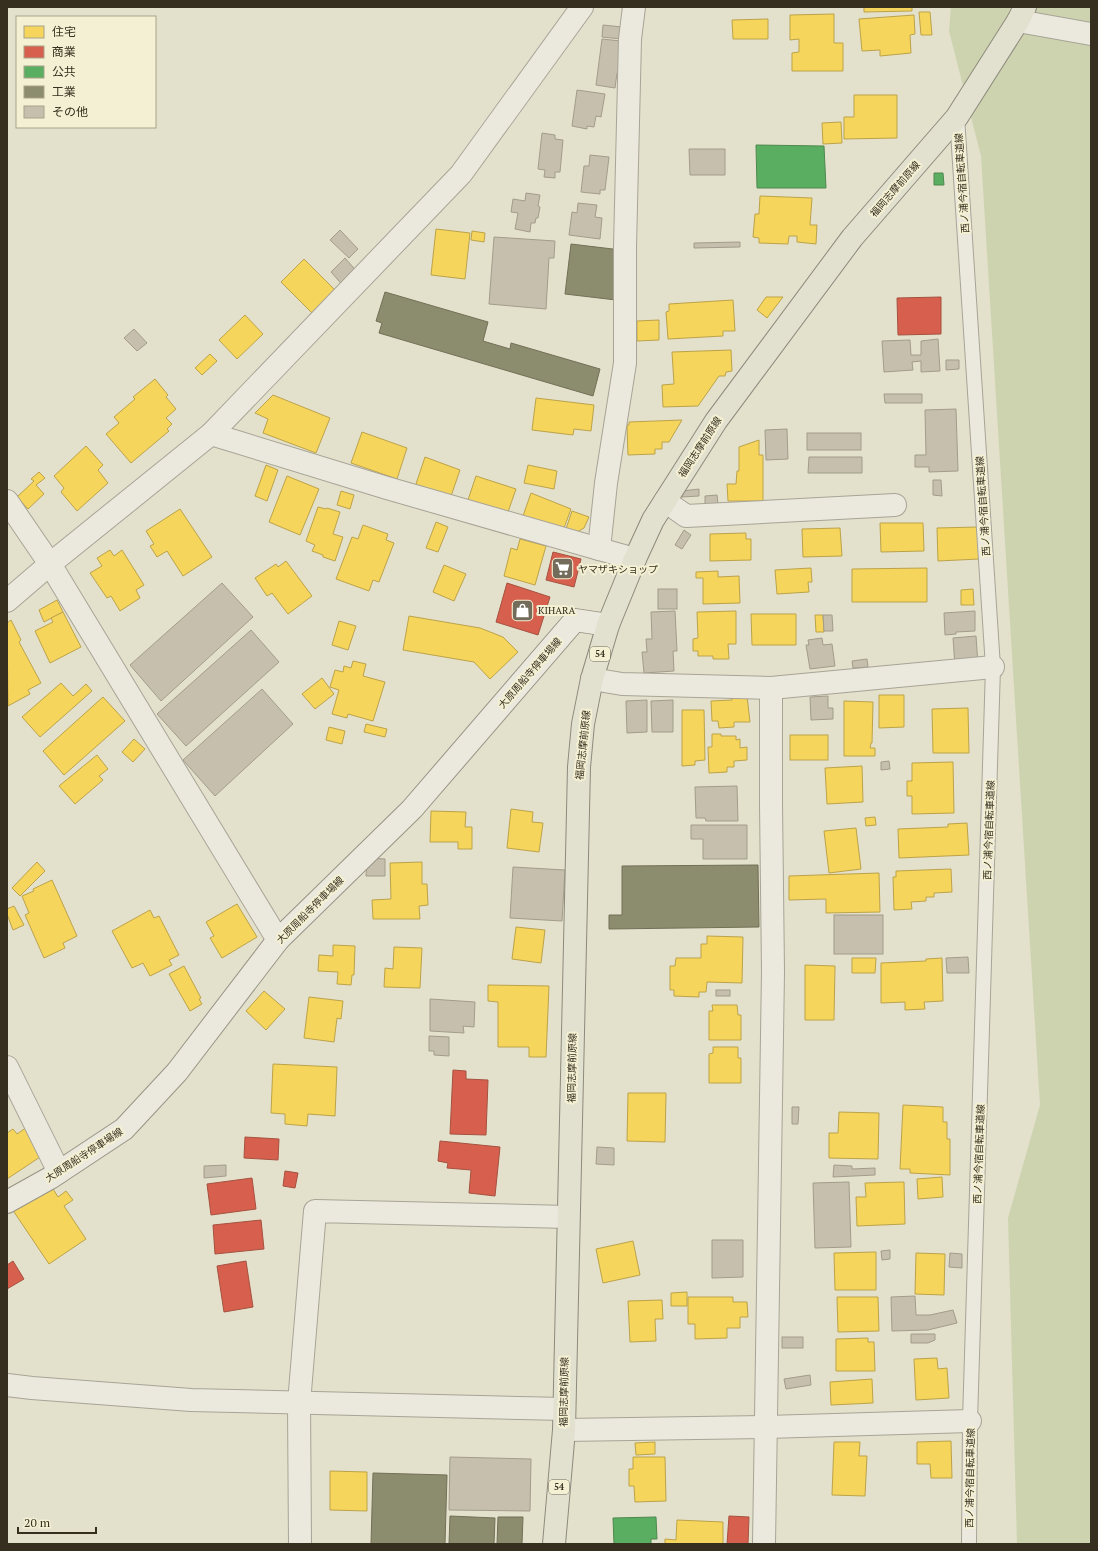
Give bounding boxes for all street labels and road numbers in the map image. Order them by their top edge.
street label: 西ノ浦今宿自転車道線 [952,133,972,233]
street label: 福岡志摩前原線 [867,158,923,220]
street label: 福岡志摩前原線 [675,414,725,480]
street label: 西ノ浦今宿自転車道線 [973,456,993,556]
street label: 大原周船寺停車場線 [496,635,564,711]
road number: 54 [590,647,610,661]
street label: 福岡志摩前原線 [573,710,593,780]
street label: 西ノ浦今宿自転車道線 [981,780,997,880]
street label: 大原周船寺停車場線 [274,874,346,946]
street label: 福岡志摩前原線 [565,1033,579,1103]
street label: 西ノ浦今宿自転車道線 [971,1104,987,1204]
street label: 大原周船寺停車場線 [43,1125,125,1185]
street label: 福岡志摩前原線 [557,1357,571,1427]
street label: 西ノ浦今宿自転車道線 [963,1428,977,1528]
road number: 54 [549,1480,569,1494]

